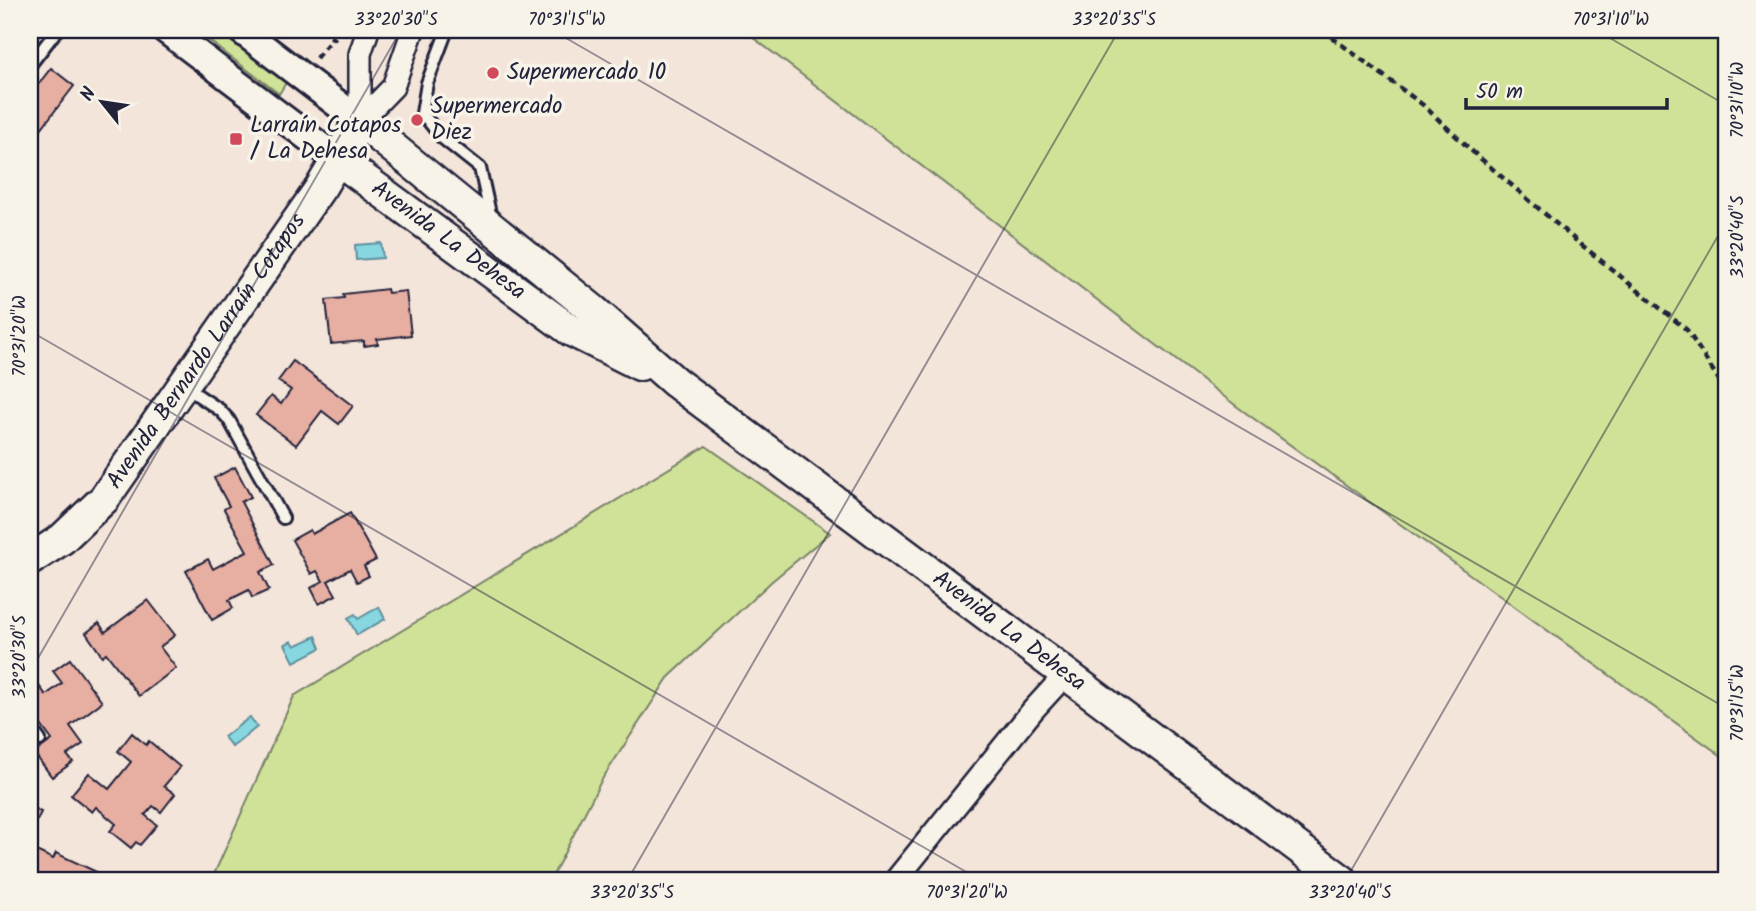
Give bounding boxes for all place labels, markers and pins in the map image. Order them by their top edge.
place label: Supermercado 10 [507,55,666,91]
marker: Supermercado 10 [485,65,501,81]
place label: Supermercado Diez [431,89,562,151]
place label: Larraín Cotapos / La Dehesa [250,108,402,170]
marker: Supermercado Diez [409,112,425,128]
marker: Larraín Cotapos / La Dehesa [228,131,244,147]

